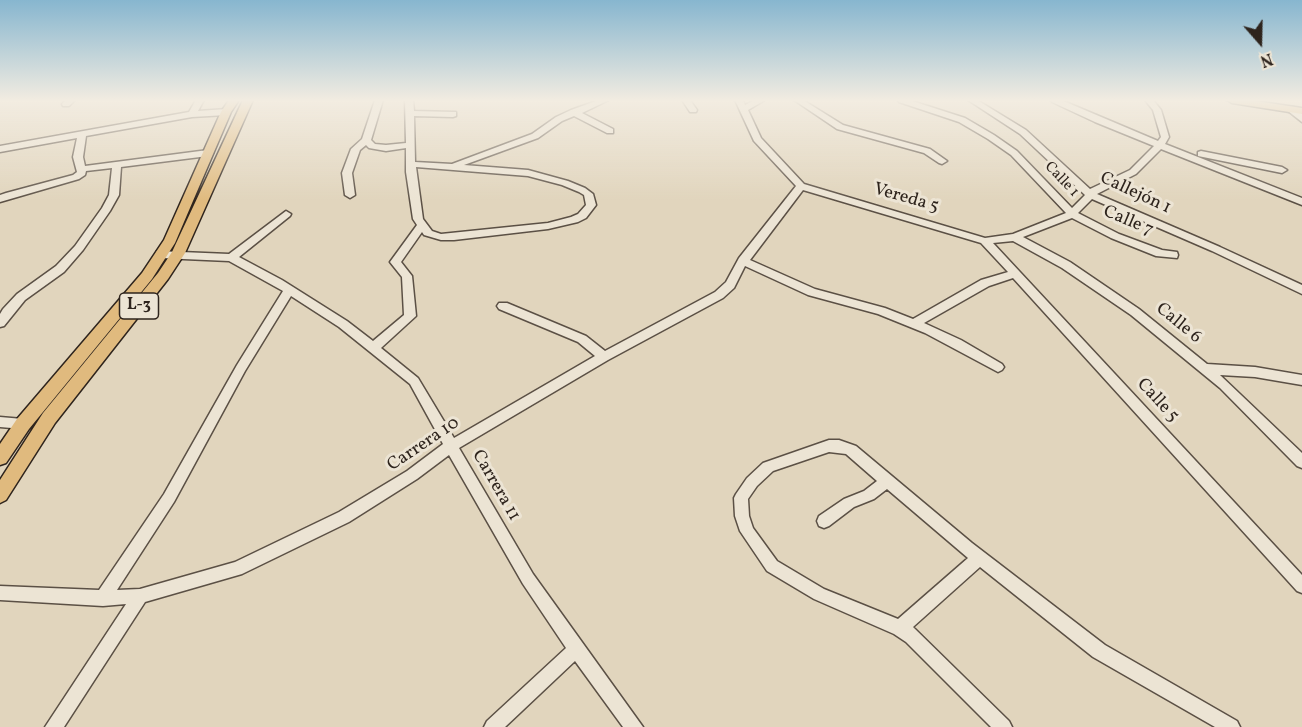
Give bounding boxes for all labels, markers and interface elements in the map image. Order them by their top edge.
north arrow [1230,12,1290,72]
text: N [1257,47,1275,71]
street label: Calle 1 [1040,159,1082,201]
street label: Callejón 1 [1096,168,1174,220]
street label: Vereda 5 [871,179,941,219]
street label: Calle 7 [1100,202,1156,242]
road number: L-3 [120,293,158,319]
street label: Calle 6 [1151,299,1205,349]
street label: Calle 5 [1131,375,1183,427]
street label: Carrera 10 [384,413,464,477]
street label: Carrera 11 [466,447,524,525]

